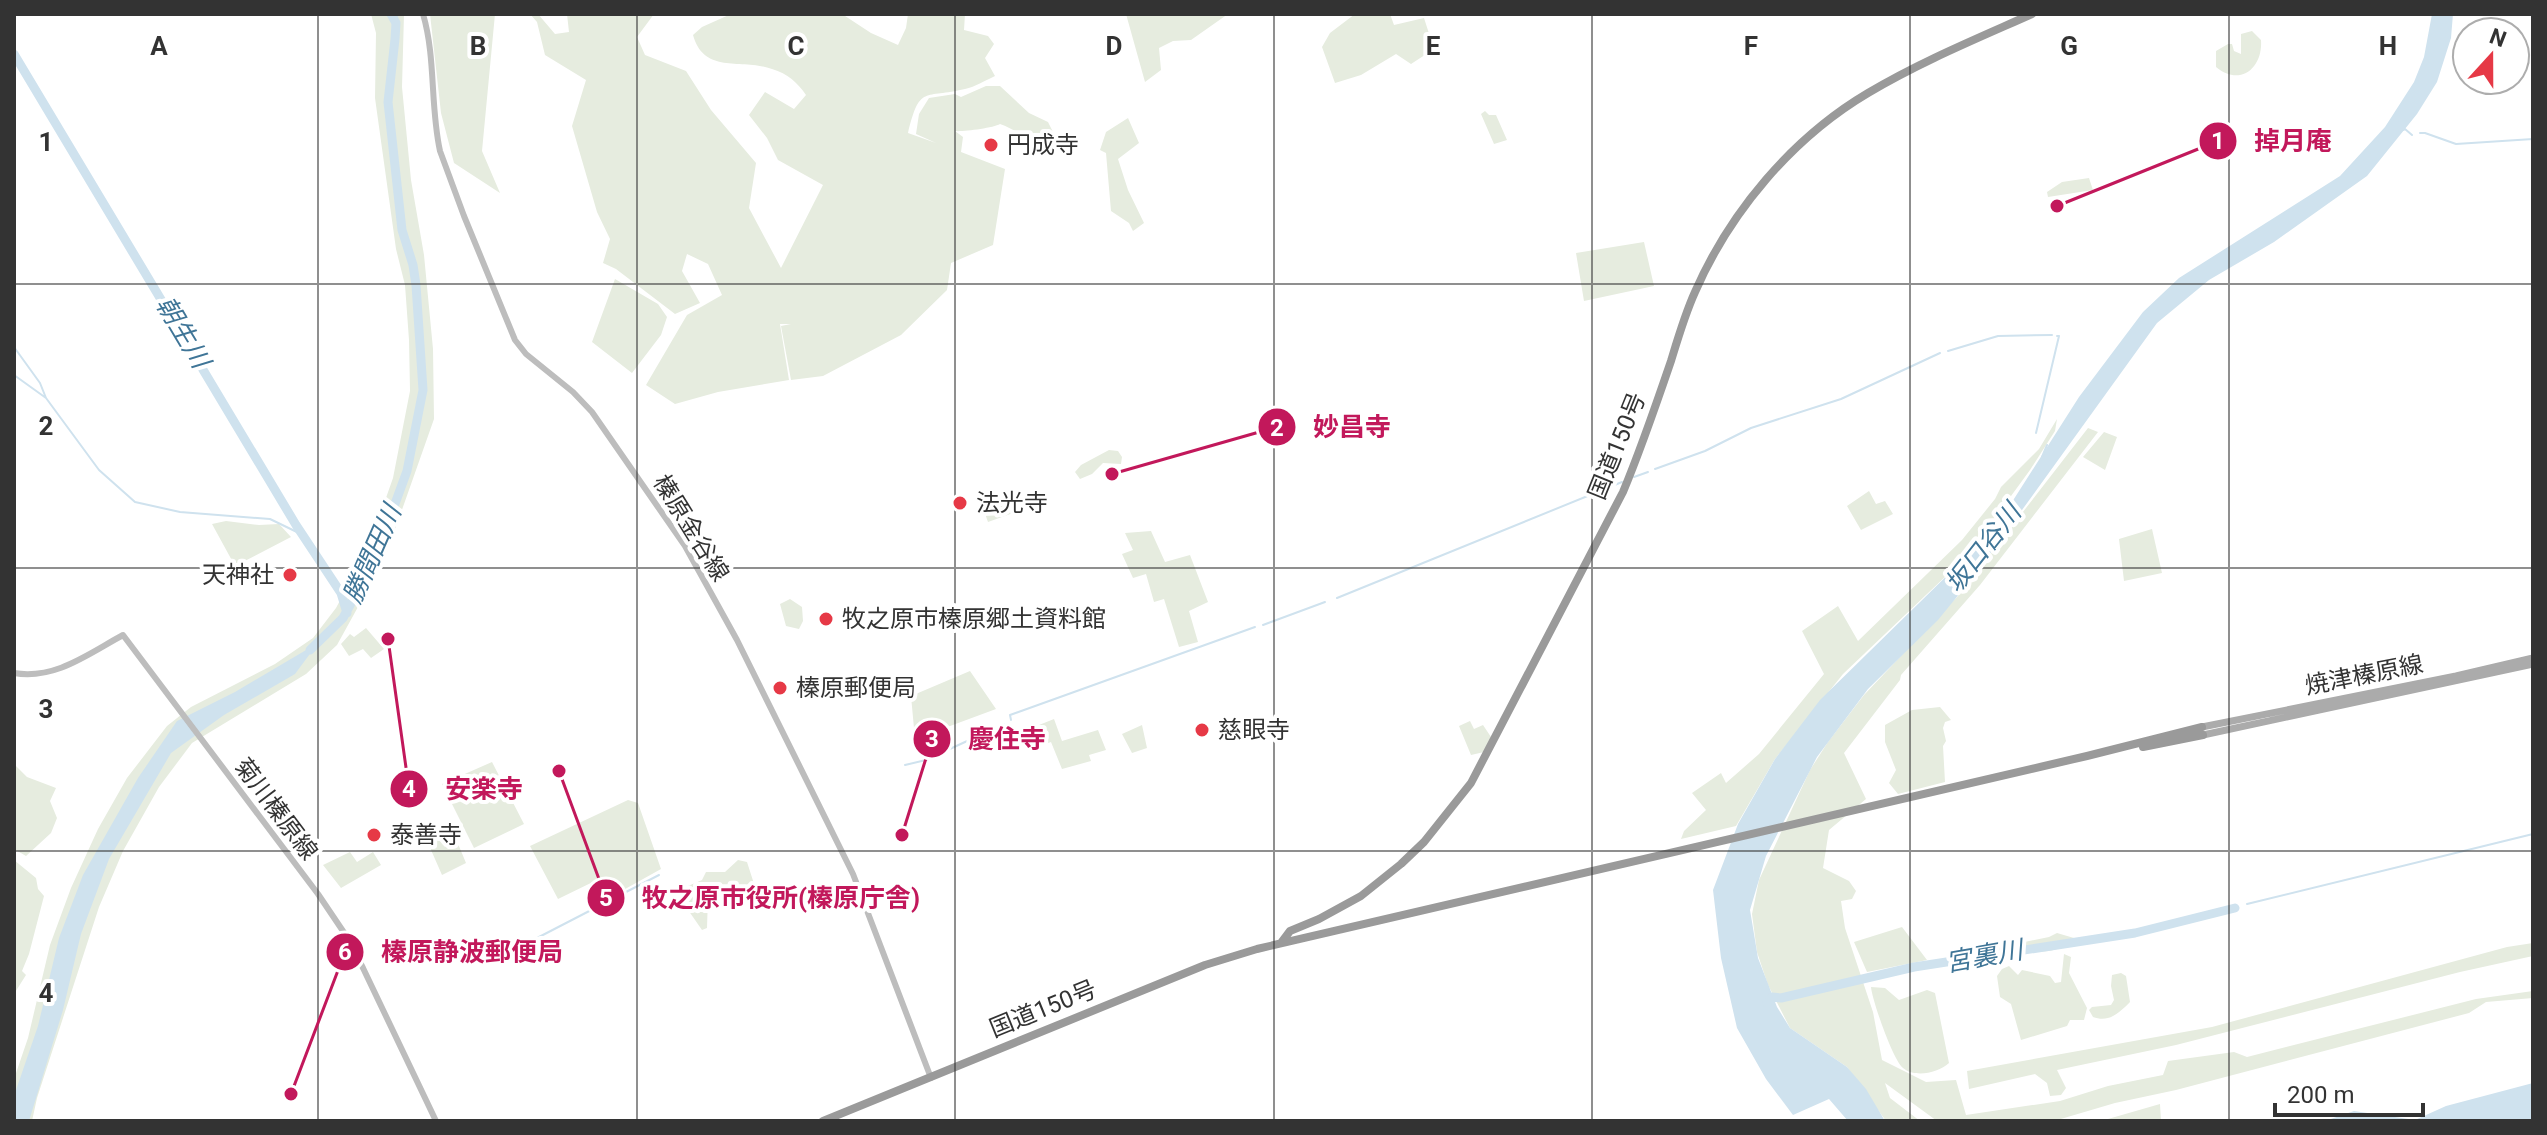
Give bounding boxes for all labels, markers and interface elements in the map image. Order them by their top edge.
north arrow [2451,16,2531,96]
text: N [2486,23,2510,52]
text: A [150,31,168,61]
text: B [470,31,486,61]
text: C [787,31,805,61]
text: D [1106,31,1122,61]
text: E [1426,31,1441,61]
text: F [1744,31,1758,61]
text: G [2060,31,2078,61]
text: H [2379,31,2397,61]
callout: 掉月庵 [2198,116,2348,166]
text: 掉月庵 [2254,126,2332,156]
text: 1 [39,127,53,157]
text: 1 [2211,127,2225,155]
place label: 円成寺 [1007,131,1079,159]
marker: 円成寺 [982,136,1000,154]
water label: 朝生川 [150,291,217,376]
street label: 国道150号 [1583,389,1651,503]
callout: 妙昌寺 [1257,402,1407,452]
text: 2 [39,411,53,441]
text: 妙昌寺 [1313,412,1391,442]
text: 2 [1270,414,1284,442]
street label: 榛原金谷線 [647,470,735,586]
place label: 法光寺 [976,489,1048,517]
marker: 法光寺 [951,494,969,512]
water label: 坂口谷川 [1939,495,2029,598]
water label: 勝間田川 [337,498,408,608]
place label: 天神社 [202,561,274,589]
marker: 天神社 [281,566,299,584]
place label: 牧之原市榛原郷土資料館 [842,605,1106,633]
marker: 牧之原市榛原郷土資料館 [817,610,835,628]
street label: 焼津榛原線 [2302,650,2426,700]
place label: 榛原郵便局 [796,674,916,702]
marker: 榛原郵便局 [771,679,789,697]
text: 3 [39,694,53,724]
callout: 慶住寺 [912,714,1062,764]
place label: 慈眼寺 [1218,716,1290,744]
marker: 慈眼寺 [1193,721,1211,739]
text: 慶住寺 [968,724,1046,754]
text: 3 [925,725,939,753]
street label: 菊川榛原線 [229,753,323,865]
callout: 安楽寺 [389,764,539,814]
text: 安楽寺 [445,774,523,804]
text: 4 [402,775,416,803]
place label: 泰善寺 [390,821,462,849]
marker: 泰善寺 [365,826,383,844]
callout: 牧之原市役所(榛原庁舎) [586,873,936,923]
text: 牧之原市役所(榛原庁舎) [642,883,920,913]
text: 5 [599,884,613,912]
callout: 榛原静波郵便局 [325,927,579,977]
water label: 宮裏川 [1943,934,2028,978]
text: 榛原静波郵便局 [381,937,563,967]
text: 6 [338,938,352,966]
street label: 国道150号 [986,975,1100,1043]
text: 4 [39,978,54,1008]
scale bar [2275,1067,2423,1117]
text: 200 m [2287,1081,2354,1109]

